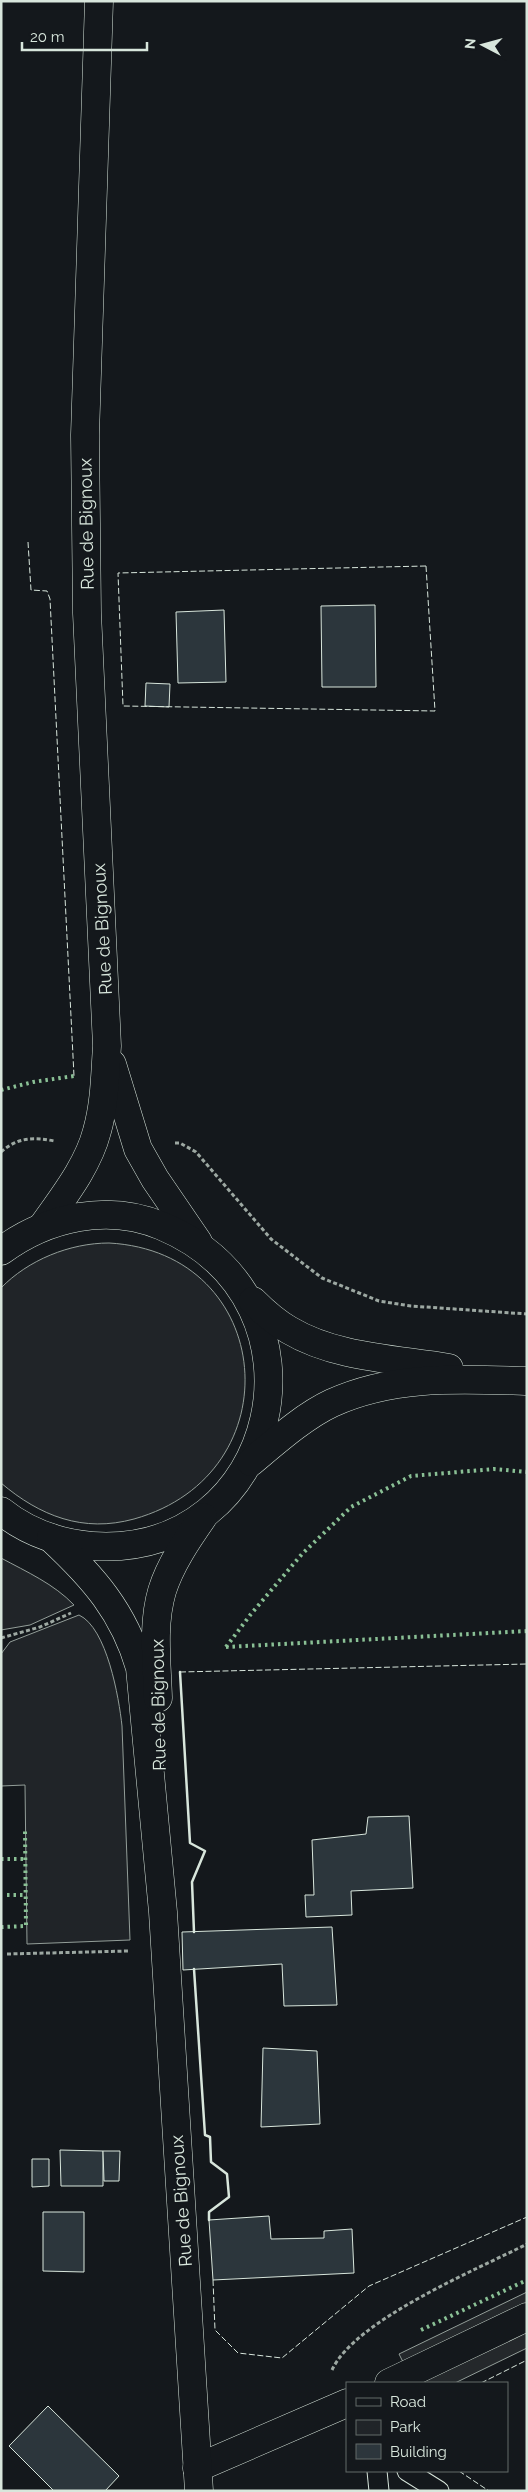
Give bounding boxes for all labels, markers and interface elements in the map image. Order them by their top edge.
scale bar [22,20,148,52]
north arrow [458,20,508,70]
text: 20 m [30,28,65,46]
text: N [462,37,479,50]
street label: Rue de Bignoux [74,458,98,590]
street label: Rue de Bignoux [88,863,116,995]
street label: Rue de Bignoux [146,1639,170,1771]
street label: Rue de Bignoux [166,2135,196,2267]
legend [346,2382,508,2472]
text: Road [390,2393,426,2411]
text: Park [390,2418,421,2436]
text: Building [390,2443,447,2461]

